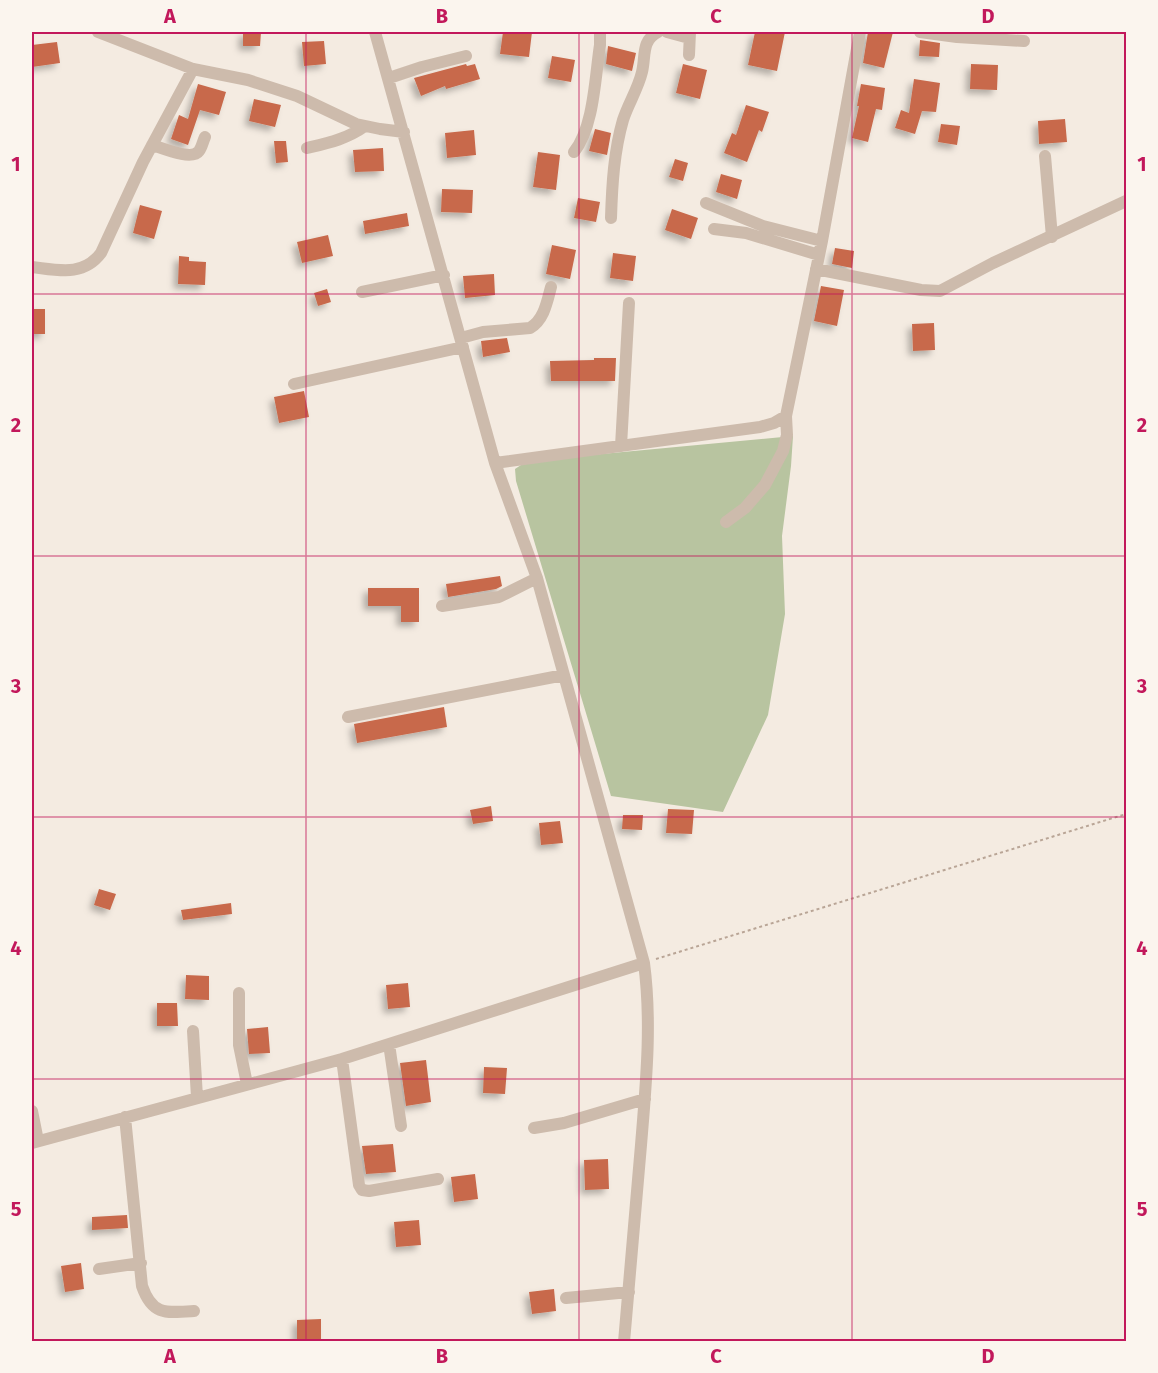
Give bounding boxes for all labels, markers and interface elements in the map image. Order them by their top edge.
text: A [163,4,177,28]
text: B [436,4,448,28]
text: C [710,4,722,28]
text: D [981,4,995,28]
text: 1 [11,152,21,176]
text: 1 [1137,152,1147,176]
text: 2 [11,413,21,437]
text: 2 [1137,413,1147,437]
text: 3 [10,674,21,698]
text: 3 [1136,674,1147,698]
text: 4 [10,936,22,960]
text: 4 [1136,936,1148,960]
text: 5 [11,1197,22,1221]
text: 5 [1137,1197,1148,1221]
text: A [163,1344,177,1368]
text: B [436,1344,448,1368]
text: C [710,1344,722,1368]
text: D [981,1344,995,1368]

